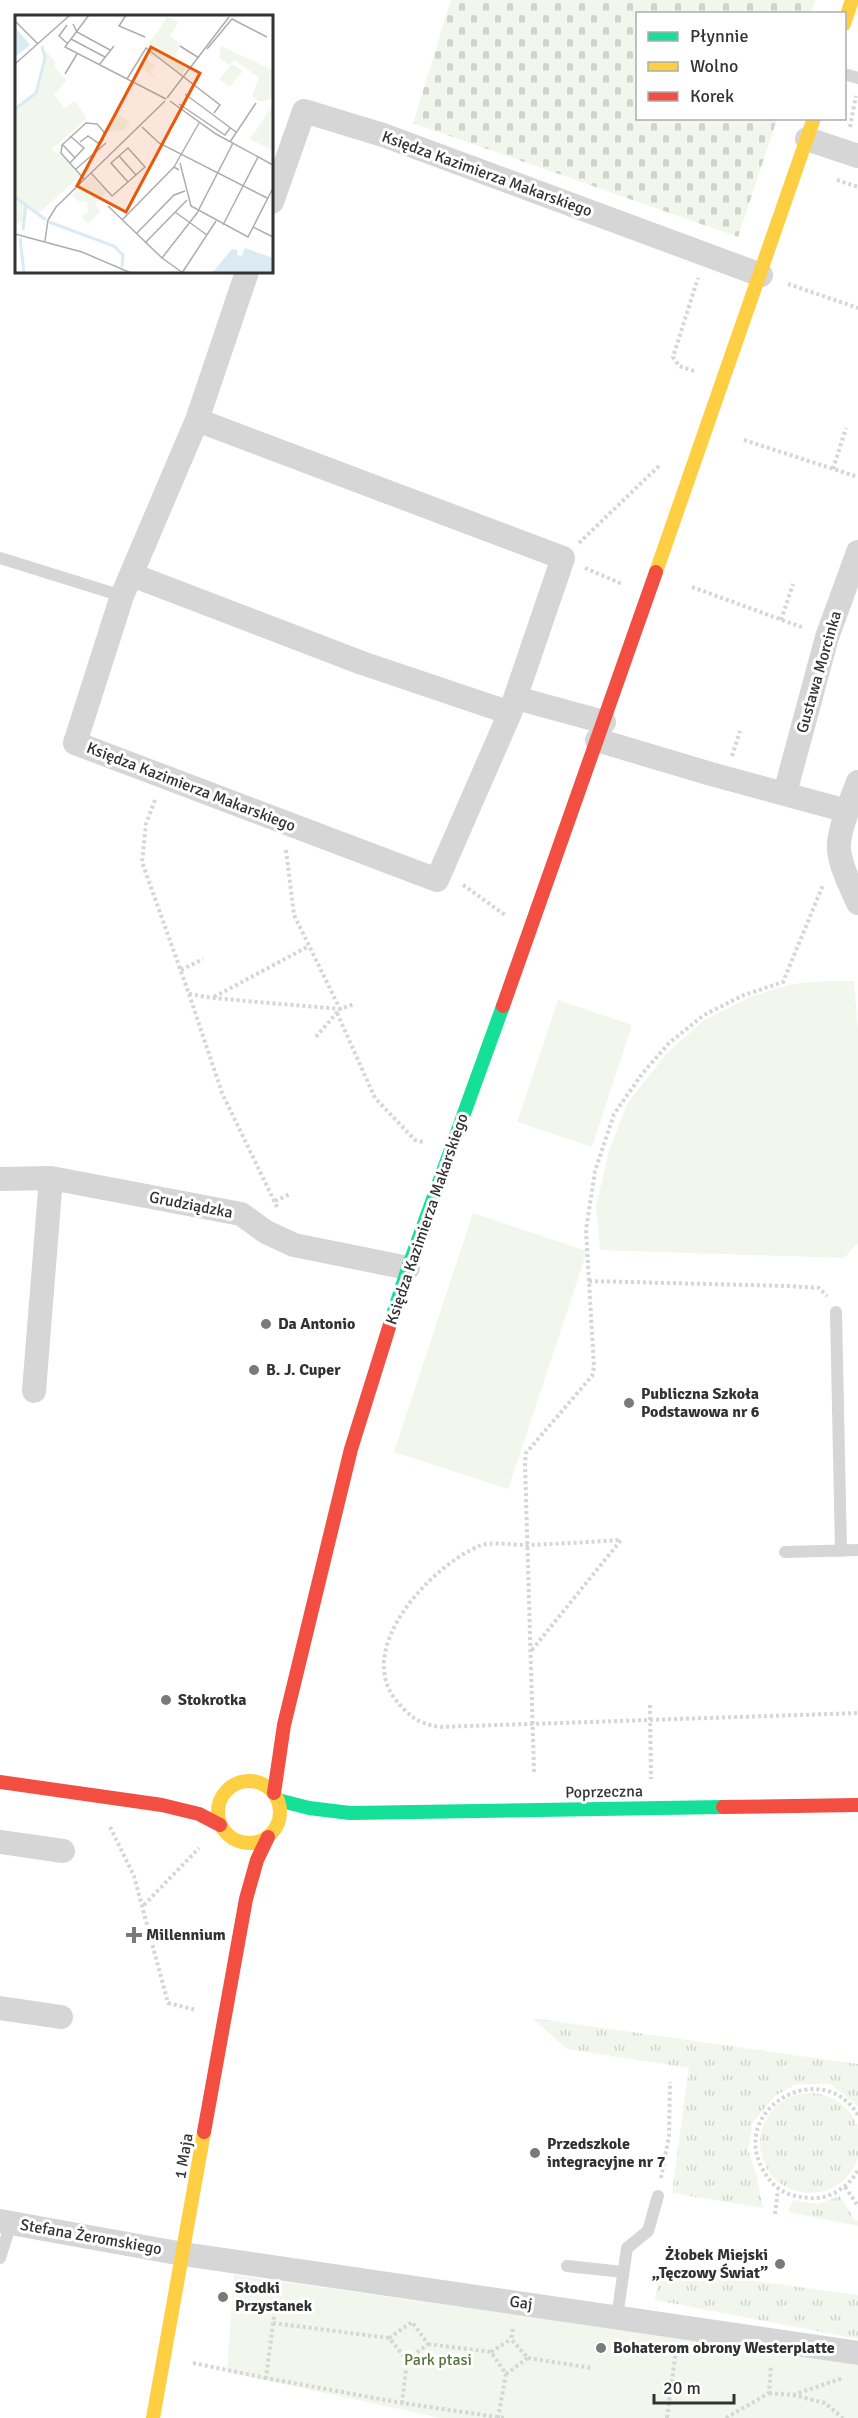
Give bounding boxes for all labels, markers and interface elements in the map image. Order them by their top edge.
legend [636,12,846,120]
inset map [15,15,273,273]
text: Płynnie [690,25,748,47]
text: Wolno [690,55,738,77]
text: Korek [690,85,734,107]
street label: Księdza Kazimierza Makarskiego [379,127,595,221]
street label: Gustawa Morcinka [792,609,846,735]
street label: Księdza Kazimierza Makarskiego [84,738,298,836]
street label: Księdza Kazimierza Makarskiego [381,1111,473,1327]
street label: Grudziądzka [147,1187,235,1223]
place label: Da Antonio [278,1314,355,1334]
marker: Da Antonio [259,1317,273,1331]
place label: B. J. Cuper [266,1360,341,1380]
marker: B. J. Cuper [247,1363,261,1377]
place label: Publiczna Szkoła Podstawowa nr 6 [641,1384,760,1422]
marker: Publiczna Szkoła Podstawowa nr 6 [622,1396,636,1410]
place label: Stokrotka [178,1690,247,1710]
marker: Stokrotka [159,1693,173,1707]
street label: Poprzeczna [565,1781,643,1803]
place label: Millennium [146,1925,226,1945]
marker: Millennium [127,1928,141,1942]
street label: 1 Maja [170,2132,198,2180]
place label: Przedszkole integracyjne nr 7 [547,2134,666,2172]
marker: Przedszkole integracyjne nr 7 [528,2146,542,2160]
street label: Stefana Żeromskiego [19,2215,163,2259]
place label: Żłobek Miejski „Tęczowy Świat” [652,2245,768,2283]
marker: Żłobek Miejski „Tęczowy Świat” [773,2257,787,2271]
place label: Słodki Przystanek [235,2278,313,2316]
marker: Słodki Przystanek [216,2290,230,2304]
street label: Gaj [508,2292,534,2314]
place label: Bohaterom obrony Westerplatte [613,2338,835,2358]
marker: Bohaterom obrony Westerplatte [594,2341,608,2355]
park label: Park ptasi [404,2350,472,2370]
scale bar [654,2367,734,2405]
text: 20 m [663,2377,701,2399]

